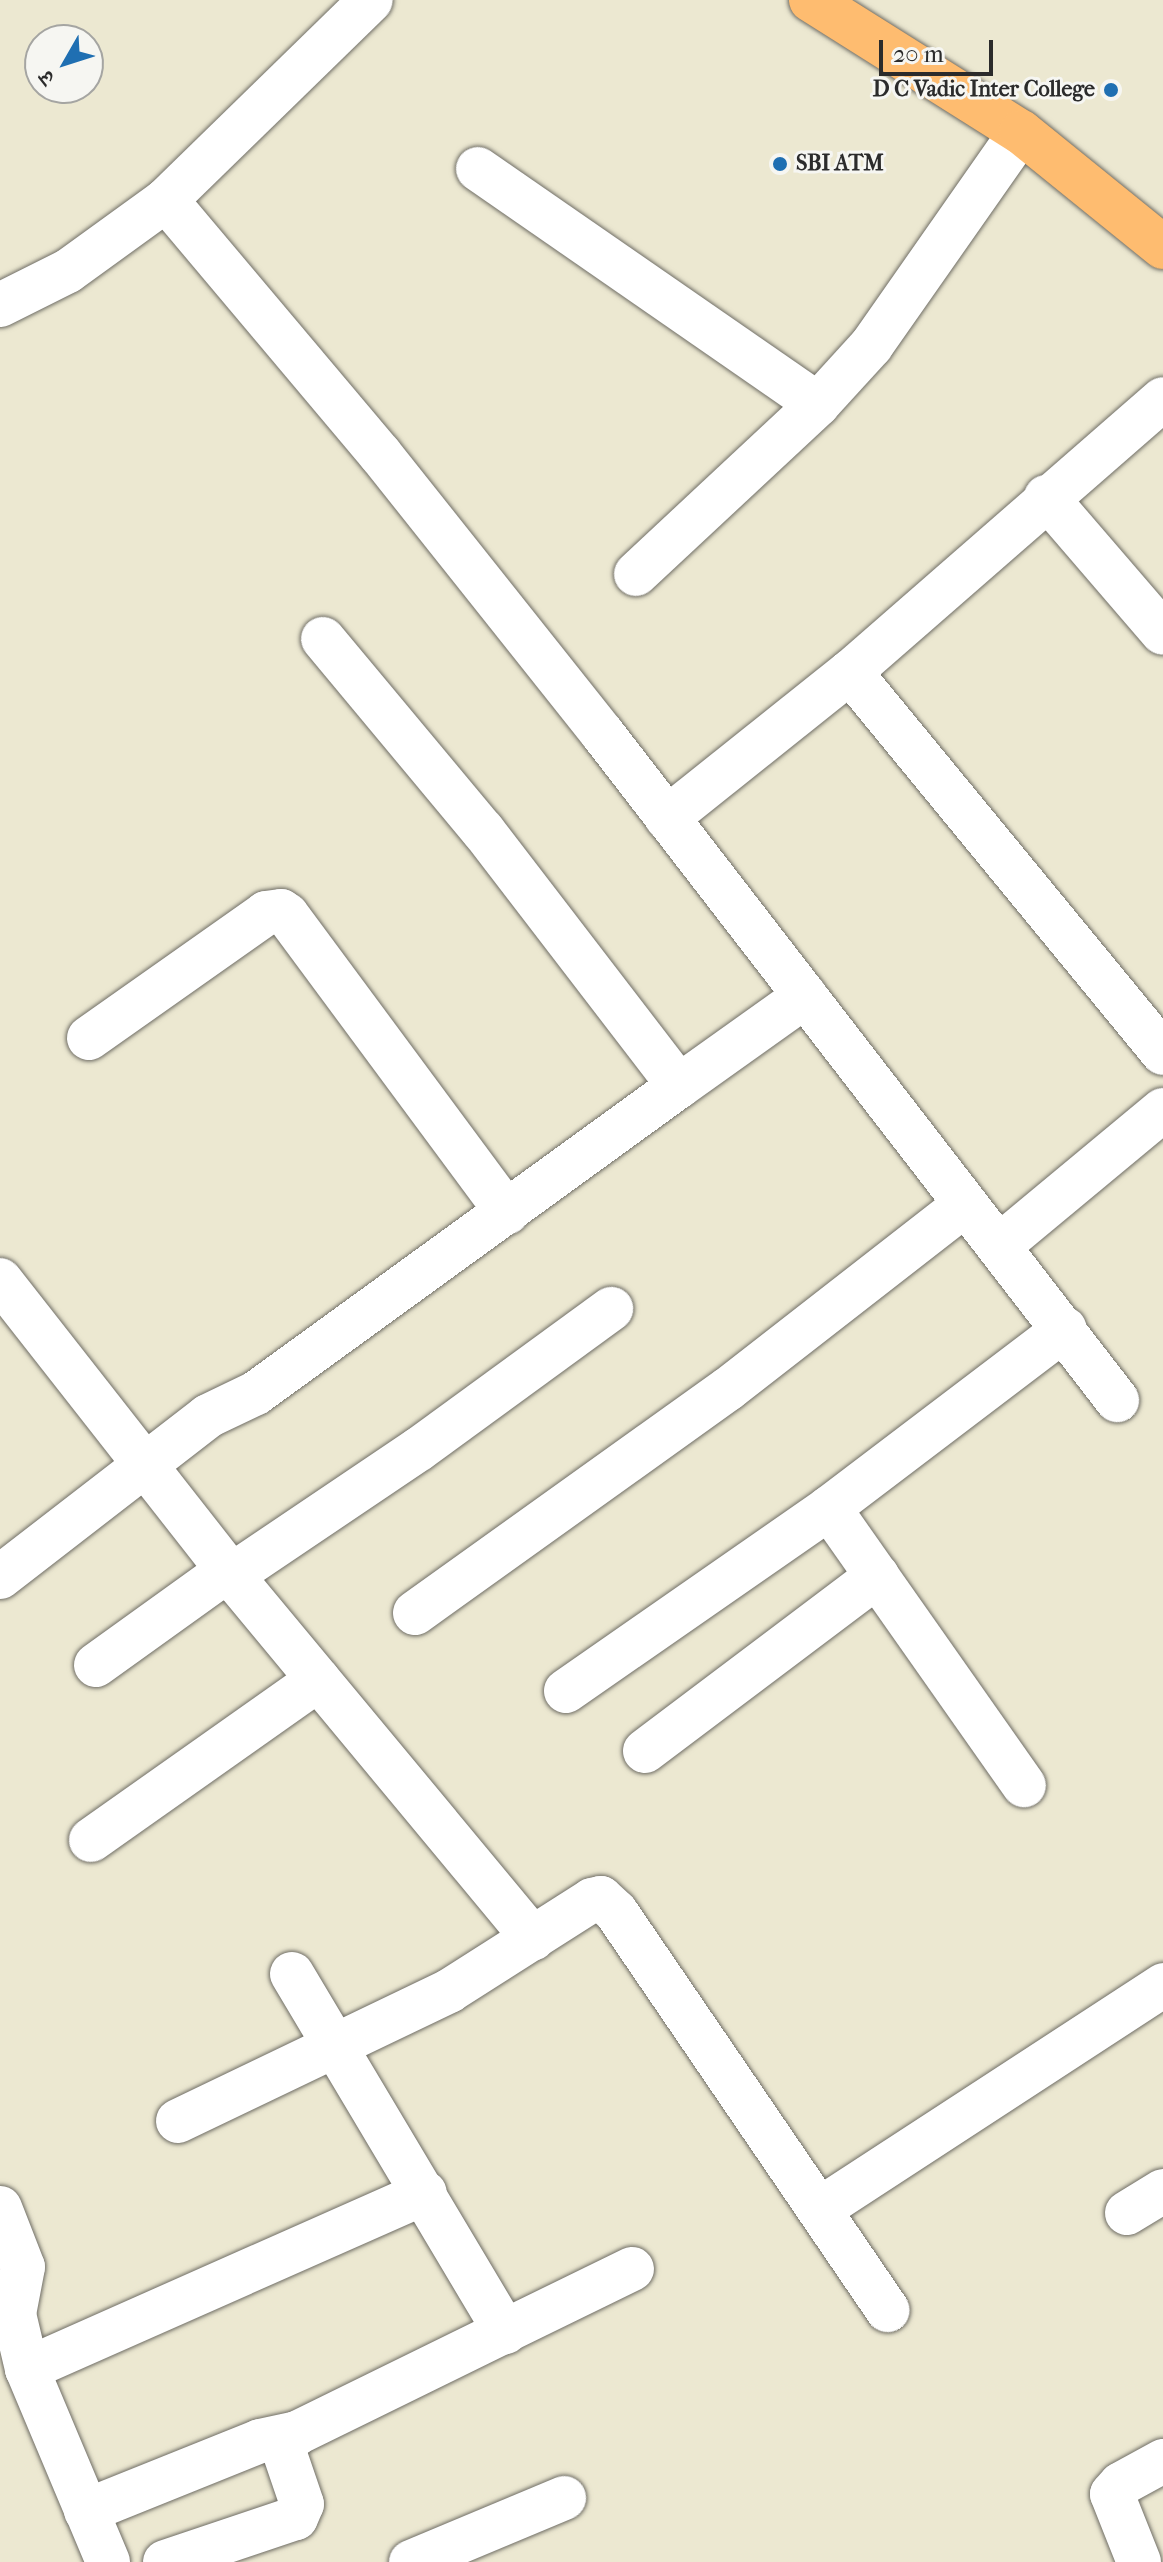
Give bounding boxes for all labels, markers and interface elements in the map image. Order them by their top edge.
north arrow [24,24,104,104]
scale bar [883,24,997,74]
text: 20 m [893,40,944,68]
text: उ [33,65,61,90]
place label: D C Vadic Inter College [873,77,1095,103]
marker: D C Vadic Inter College [1102,81,1120,99]
place label: SBI ATM [796,151,884,177]
marker: SBI ATM [771,155,789,173]

